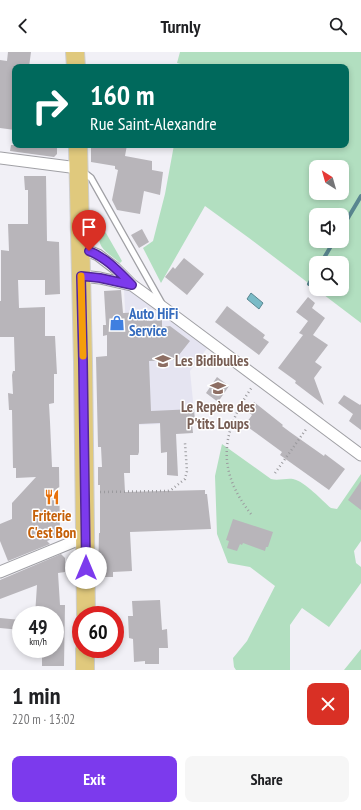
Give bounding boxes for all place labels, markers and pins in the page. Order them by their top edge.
pin [72,210,106,251]
place label: Auto HiFi Service [128,304,178,340]
shop icon: Auto HiFi Service [108,314,126,332]
place label: Les Bidibulles [175,351,249,370]
school or university icon: Les Bidibulles [154,352,172,370]
school or university icon: Le Repère des P'tits Loups [209,379,227,397]
place label: Le Repère des P'tits Loups [181,397,255,433]
restaurant icon: Friterie C'est Bon [43,488,61,506]
place label: Friterie C'est Bon [28,506,77,542]

